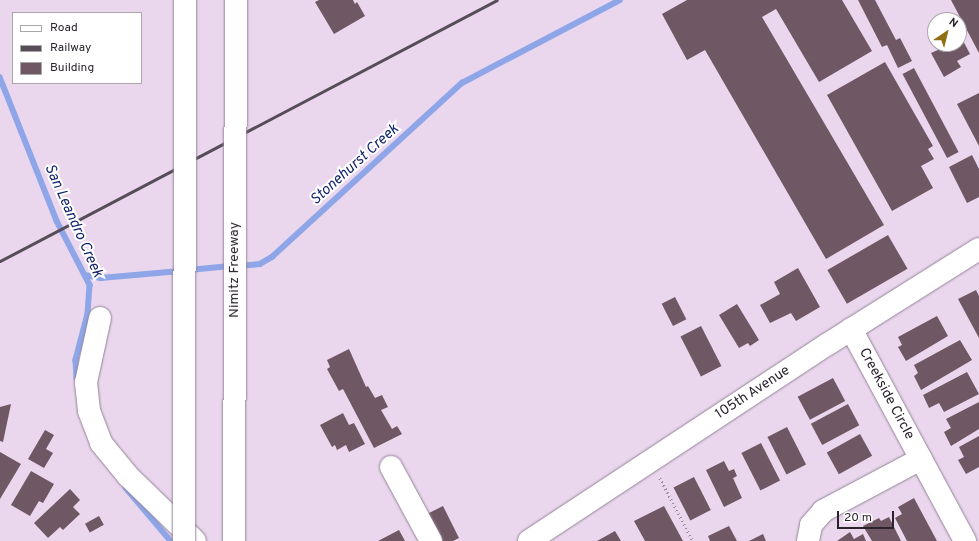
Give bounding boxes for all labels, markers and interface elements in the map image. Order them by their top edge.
legend [12,12,142,84]
north arrow [927,12,967,52]
text: N [946,15,961,31]
text: Road [50,20,78,36]
text: Railway [50,40,91,56]
text: Building [50,60,94,76]
water label: Stonehurst Creek [307,121,403,209]
water label: San Leandro Creek [40,161,106,281]
street label: Nimitz Freeway [227,222,243,318]
street label: Creekside Circle [855,345,917,443]
street label: 105th Avenue [712,363,794,423]
scale bar [839,503,896,529]
text: 20 m [844,510,872,526]

